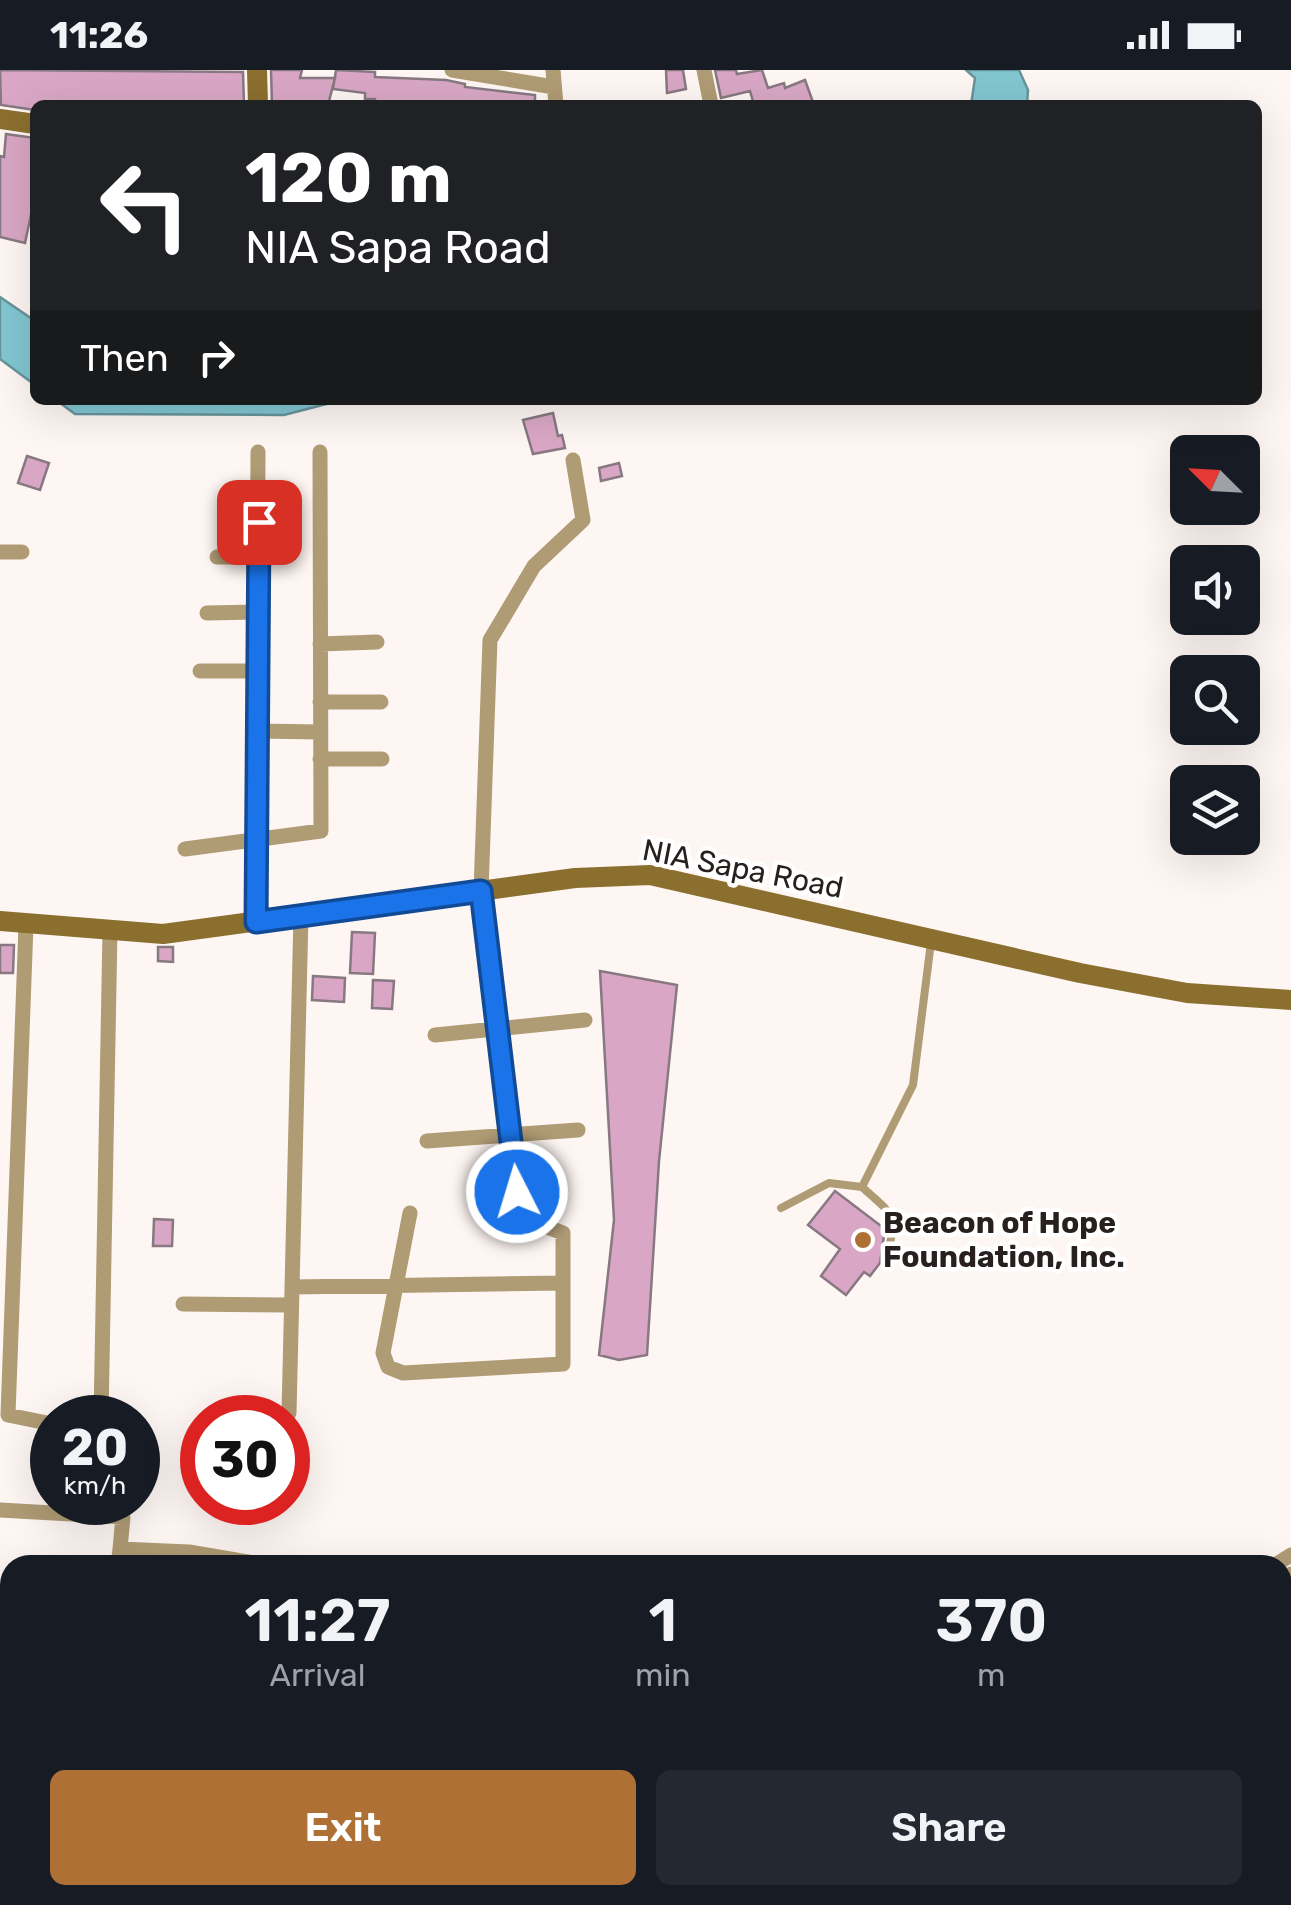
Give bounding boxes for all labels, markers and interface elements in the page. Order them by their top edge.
text: 11:26 [50,12,148,58]
text: 120 m [245,137,452,220]
icon: left [80,140,210,270]
text: NIA Sapa Road [245,221,551,274]
icon: right [189,330,244,385]
text: Then [80,335,169,381]
north arrow [1170,435,1260,525]
map controls [1170,435,1260,855]
pin [217,480,302,565]
icon: arrive [232,495,287,550]
button: sound [1170,545,1260,635]
button: search [1170,655,1260,745]
button: layers [1170,765,1260,855]
street label: NIA Sapa Road [640,832,846,906]
position arrow [465,1140,569,1244]
place label: Beacon of Hope Foundation, Inc. [883,1205,1125,1275]
marker: Beacon of Hope Foundation, Inc. [852,1229,874,1251]
speed limit sign: 30 [180,1395,310,1525]
text: 20 [62,1418,128,1478]
text: km/h [64,1471,126,1500]
text: 11:27 [245,1585,391,1656]
text: 1 [649,1585,677,1656]
text: 370 [935,1585,1047,1656]
text: Arrival [270,1656,366,1694]
text: min [635,1656,691,1694]
text: m [977,1656,1006,1694]
button: Exit [50,1770,636,1885]
button: Share [656,1770,1242,1885]

